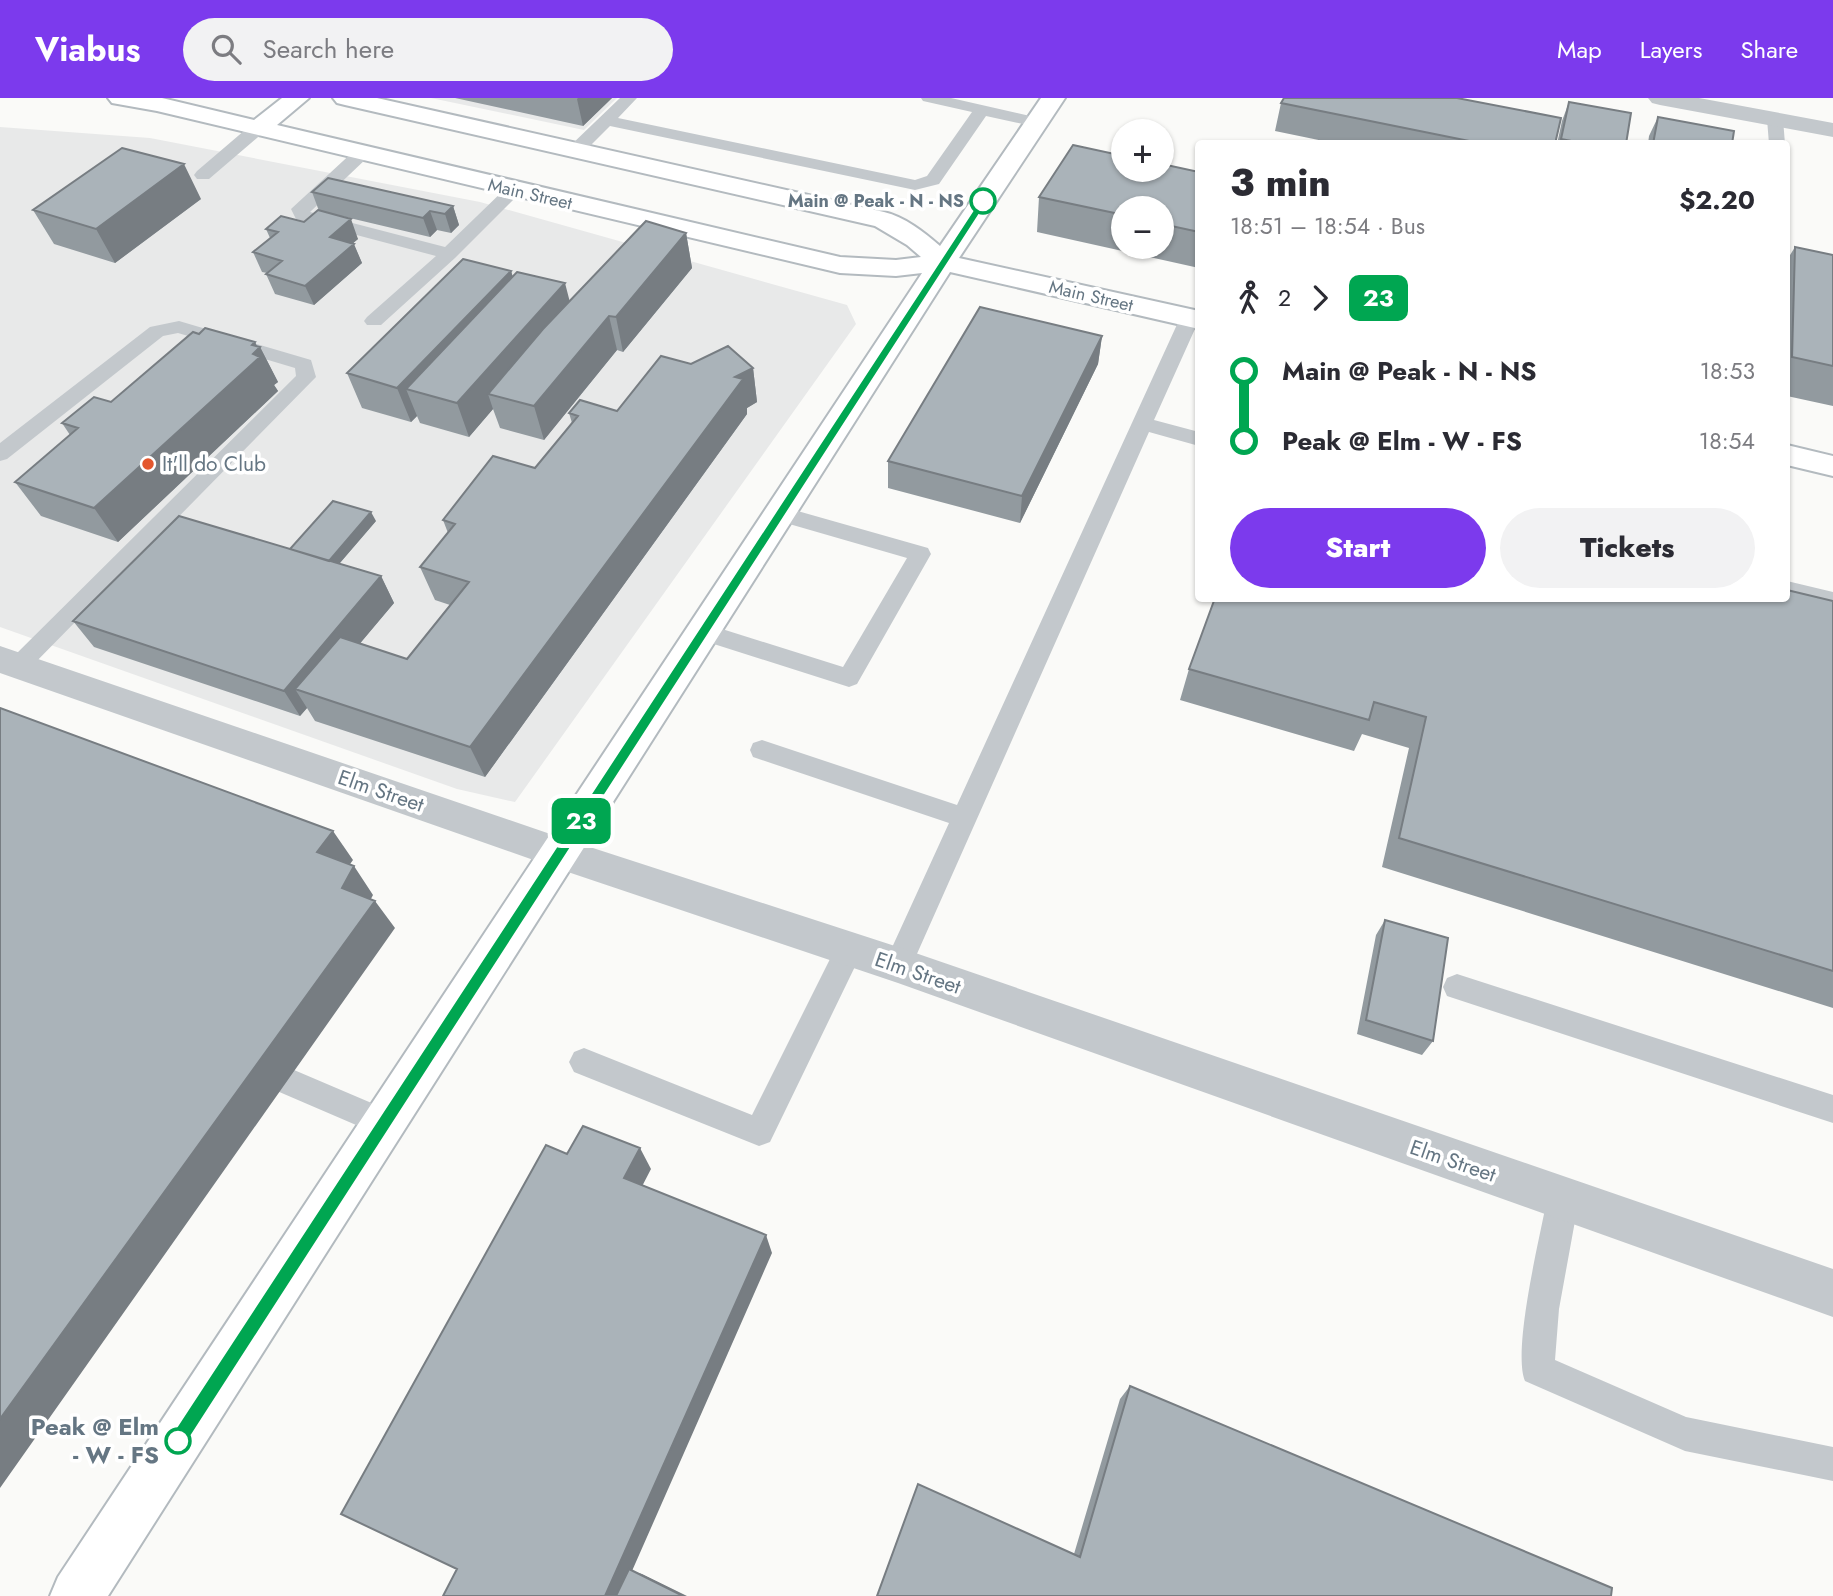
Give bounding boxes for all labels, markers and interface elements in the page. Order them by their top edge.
search box [183,18,673,81]
text: Viabus [35,26,141,73]
icon: search [207,30,245,68]
text: Search here [263,30,394,68]
text: Map [1557,32,1602,67]
text: Layers [1640,32,1702,67]
text: Share [1740,32,1798,67]
map controls [1111,119,1174,259]
button: + [1111,119,1174,182]
text: 3 min [1230,155,1331,210]
street label: Main Street [485,172,575,216]
text: $2.20 [1679,181,1755,219]
place label: Main @ Peak - N - NS [788,188,964,214]
marker: Main @ Peak - N - NS [970,188,996,214]
button: − [1111,196,1174,259]
text: 18:51 – 18:54 · Bus [1230,209,1425,243]
street label: Main Street [1046,274,1136,318]
icon: walk [1230,279,1268,317]
icon: forward [1301,279,1339,317]
text: 23 [1363,280,1394,315]
text: 2 [1278,281,1291,315]
text: Main @ Peak - N - NS [1282,352,1537,390]
text: 18:53 [1700,354,1755,388]
text: Peak @ Elm - W - FS [1282,422,1522,460]
text: 18:54 [1699,424,1755,458]
place label: It'll do Club [162,449,266,479]
marker: It'll do Club [140,456,156,472]
button: Start [1230,508,1486,588]
button: Tickets [1500,508,1755,588]
street label: Elm Street [334,762,428,820]
line badge: 23 [550,798,612,844]
text: 23 [566,803,596,838]
street label: Elm Street [871,944,965,1002]
street label: Elm Street [1406,1132,1500,1190]
place label: Peak @ Elm - W - FS [31,1409,159,1472]
marker: Peak @ Elm - W - FS [165,1428,191,1454]

